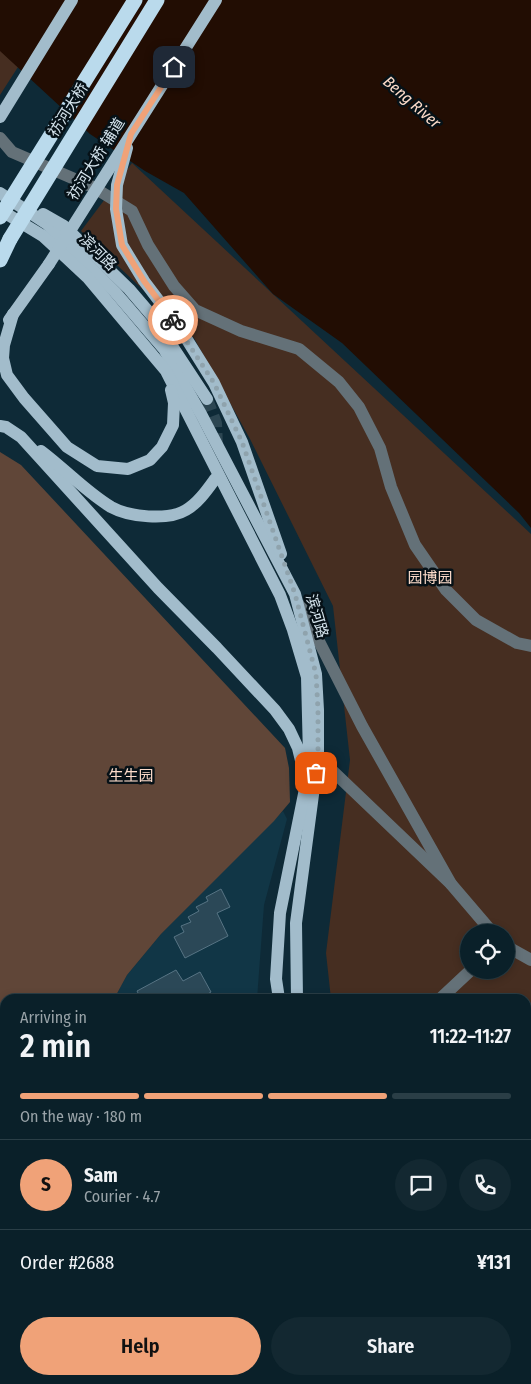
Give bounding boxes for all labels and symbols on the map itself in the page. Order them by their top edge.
pin [153,46,195,88]
water label: Beng River [379,72,445,132]
street label: 祊河大桥 [44,80,92,140]
street label: 祊河大桥 辅道 [64,115,128,203]
street label: 滨河路 [76,230,120,274]
courier [148,295,198,345]
park label: 园博园 [407,569,453,587]
street label: 滨河路 [302,592,332,640]
pin [295,752,337,794]
park label: 生生园 [108,767,154,785]

